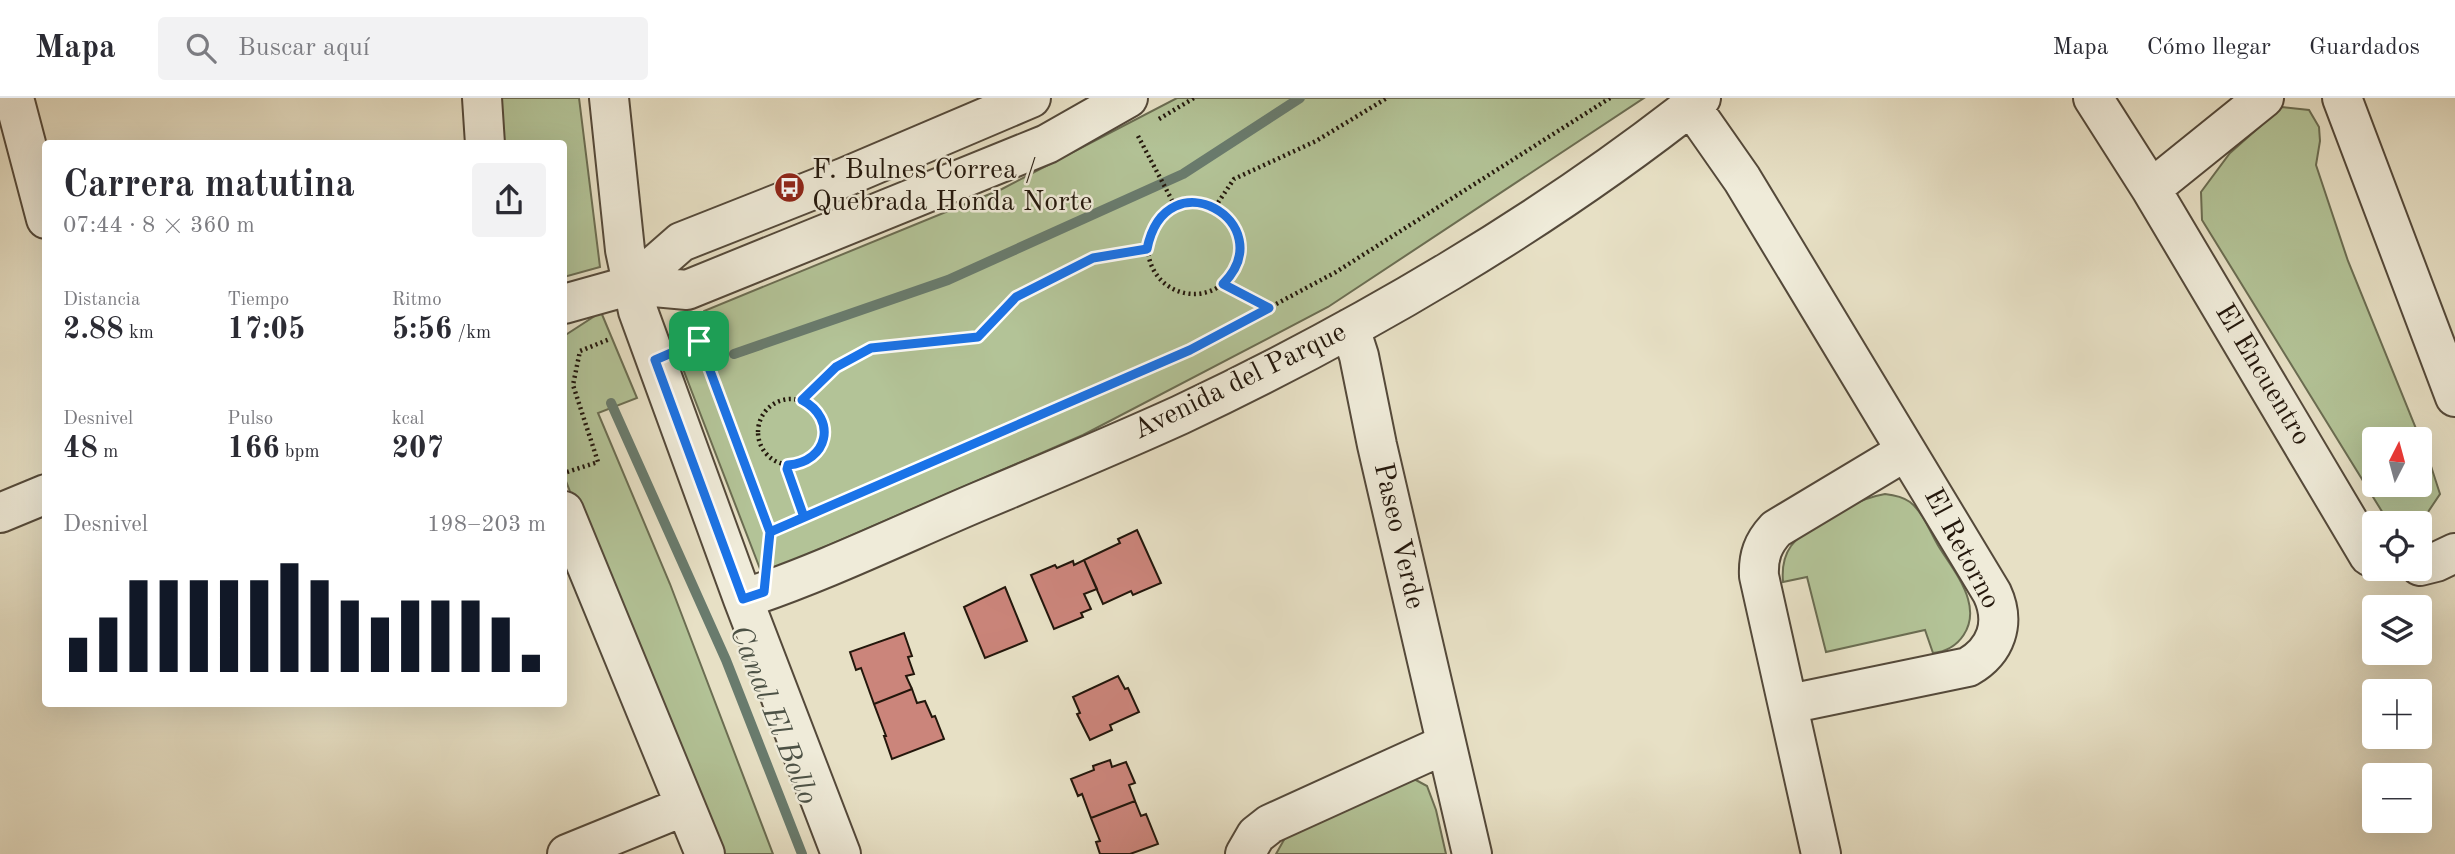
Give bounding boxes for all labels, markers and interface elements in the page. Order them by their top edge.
search box [158,17,648,80]
icon: search [182,29,220,67]
text: Mapa [35,32,116,65]
text: Buscar aquí [238,35,370,61]
text: Mapa [2052,36,2109,60]
text: Cómo llegar [2147,36,2271,60]
text: Guardados [2309,36,2420,60]
place label: F. Bulnes Correa / Quebrada Honda Norte [812,157,1092,217]
button: share [472,163,546,237]
text: Carrera matutina [63,167,355,205]
bus stop icon: F. Bulnes Correa / Quebrada Honda Norte [772,170,806,204]
text: 07:44 · 8 × 360 m [63,214,255,237]
text: Distancia [63,291,140,310]
text: Tiempo [227,291,289,310]
text: Ritmo [392,291,442,310]
street label: El Encuentro [2209,299,2315,451]
pin [669,311,729,371]
text: 2.88 [63,315,124,345]
text: 17:05 [227,315,305,345]
text: 5:56 [392,315,452,345]
street label: Avenida del Parque [1129,318,1351,446]
icon: arrive [680,322,718,360]
text: km [124,324,154,343]
text: /km [452,324,491,343]
text: Desnivel [63,410,133,429]
text: Pulso [227,410,273,429]
text: kcal [392,410,424,429]
north arrow [2362,427,2432,497]
map controls [2362,427,2432,833]
text: 48 [63,434,98,464]
text: 166 [227,434,280,464]
text: 207 [392,434,444,464]
text: m [98,443,118,462]
text: bpm [280,443,320,462]
street label: Paseo Verde [1368,460,1428,612]
street label: El Retorno [1918,484,2004,614]
button: locate [2362,511,2432,581]
text: Desnivel [63,513,148,536]
text: 198–203 m [427,513,546,536]
button: layers [2362,595,2432,665]
water label: Canal El Bollo [723,621,823,809]
button: + [2362,679,2432,749]
button: − [2362,763,2432,833]

